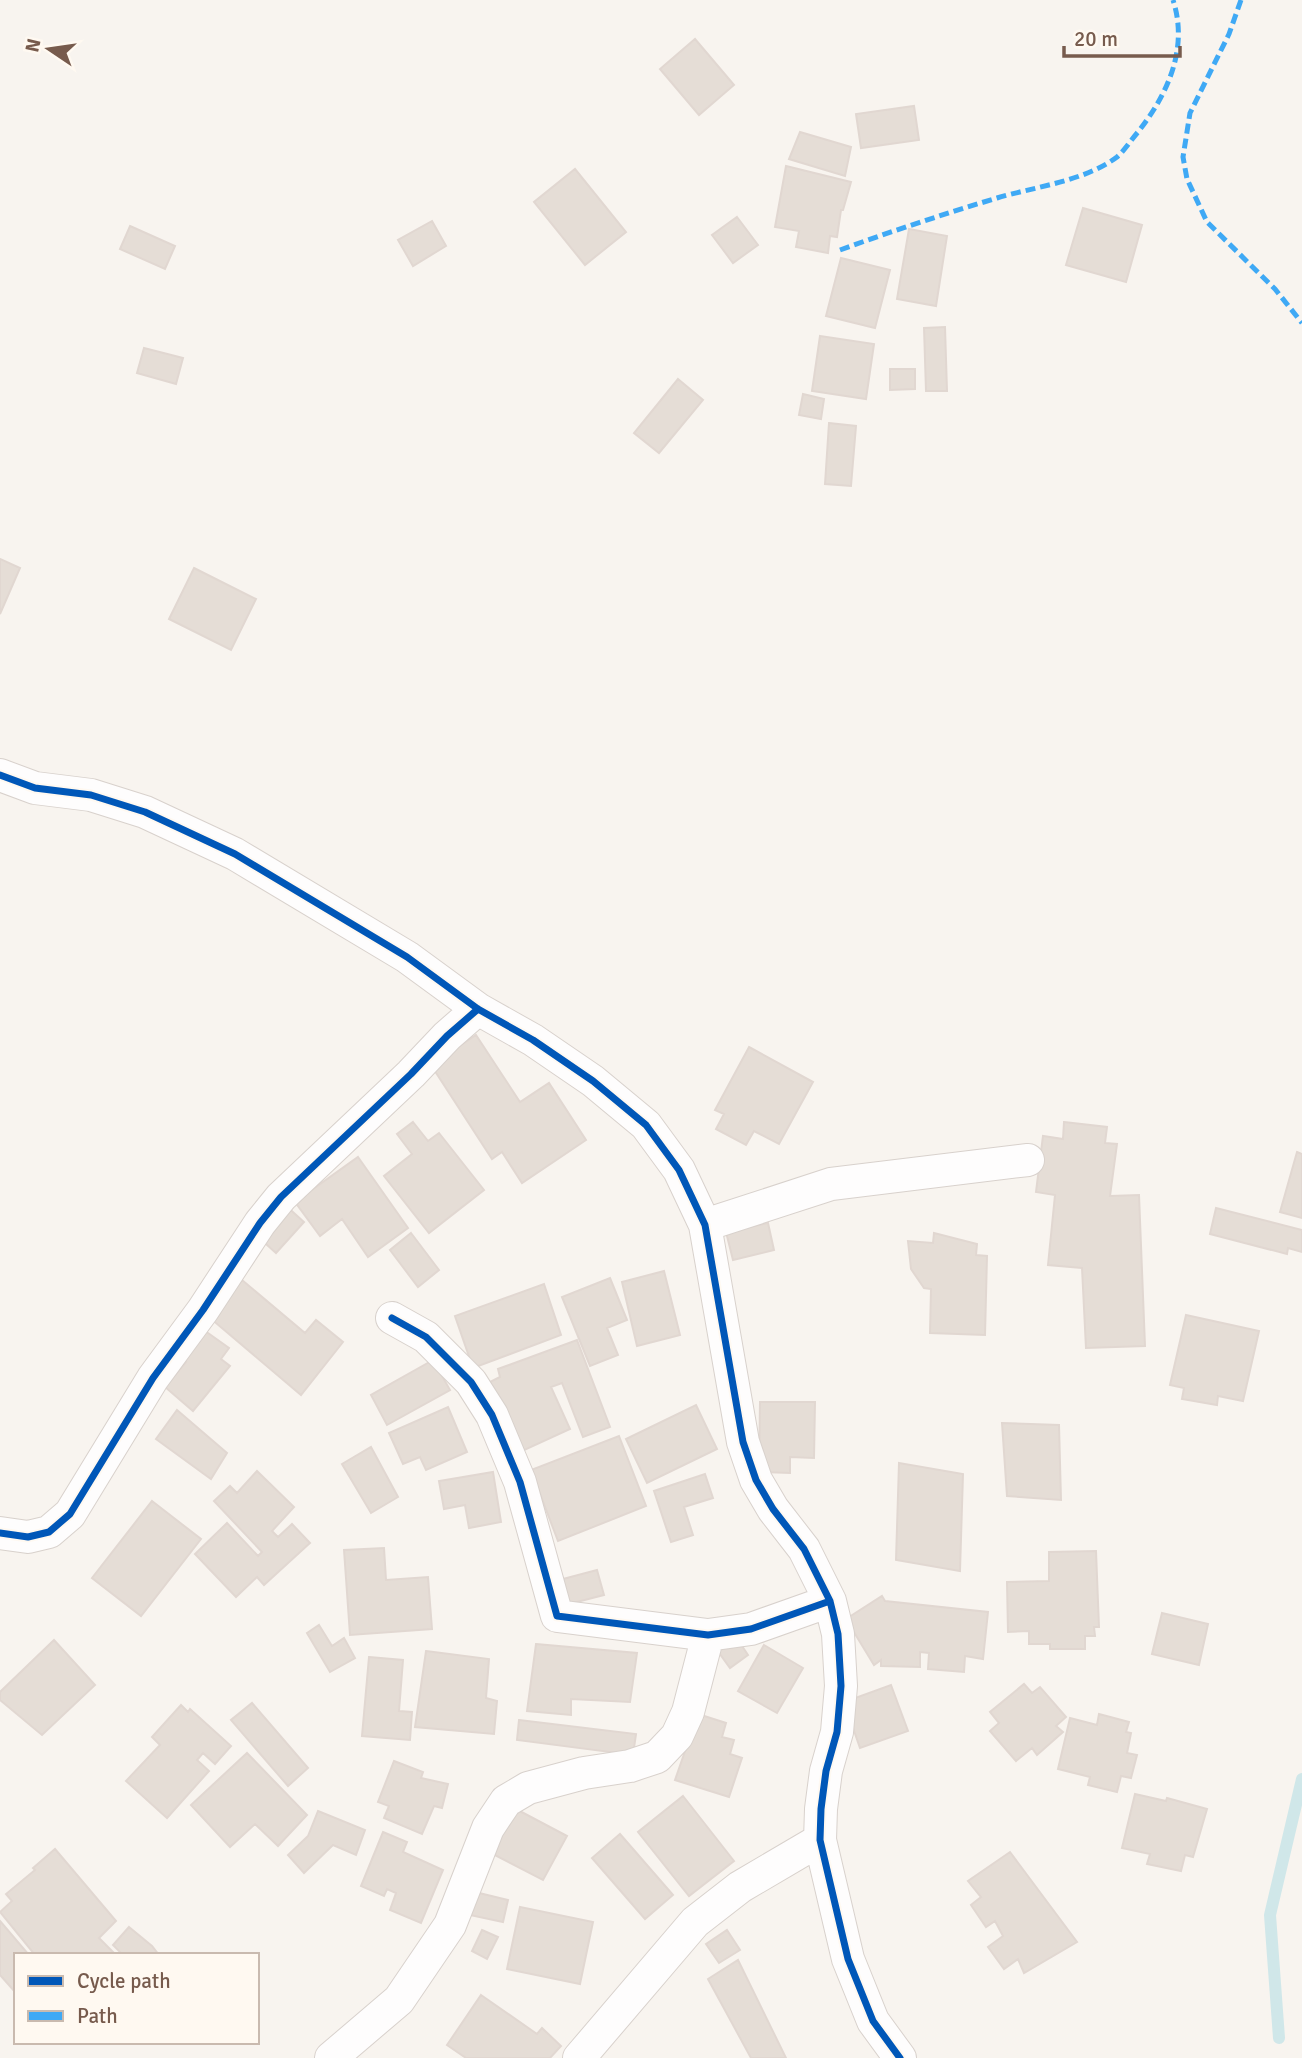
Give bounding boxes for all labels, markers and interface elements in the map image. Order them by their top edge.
north arrow [14,14,84,84]
scale bar [1064,14,1180,58]
text: 20 m [1074,26,1118,52]
text: N [20,36,47,55]
legend [14,1953,259,2044]
text: Cycle path [77,1968,171,1994]
text: Path [77,2003,118,2029]

